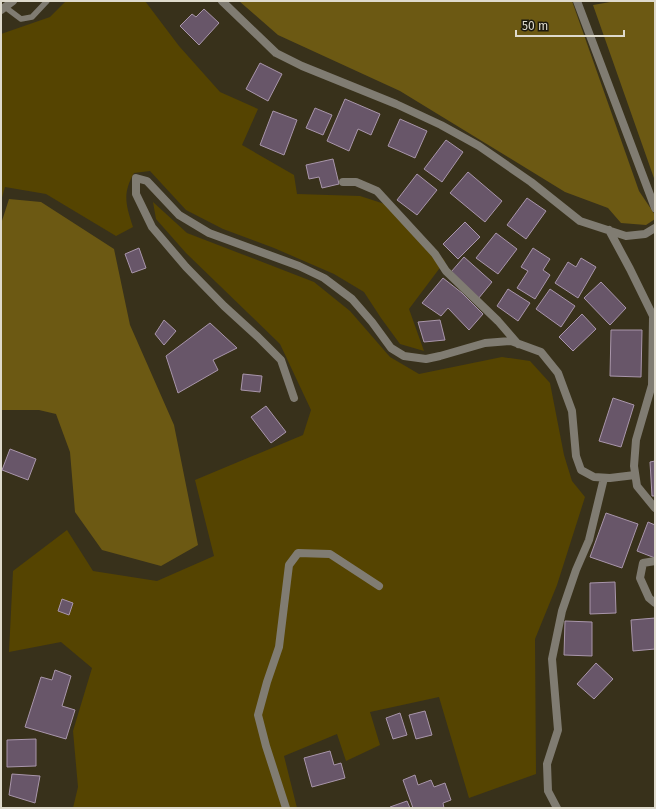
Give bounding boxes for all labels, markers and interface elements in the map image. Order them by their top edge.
scale bar [516,12,624,38]
text: 50 m [522,19,548,33]

